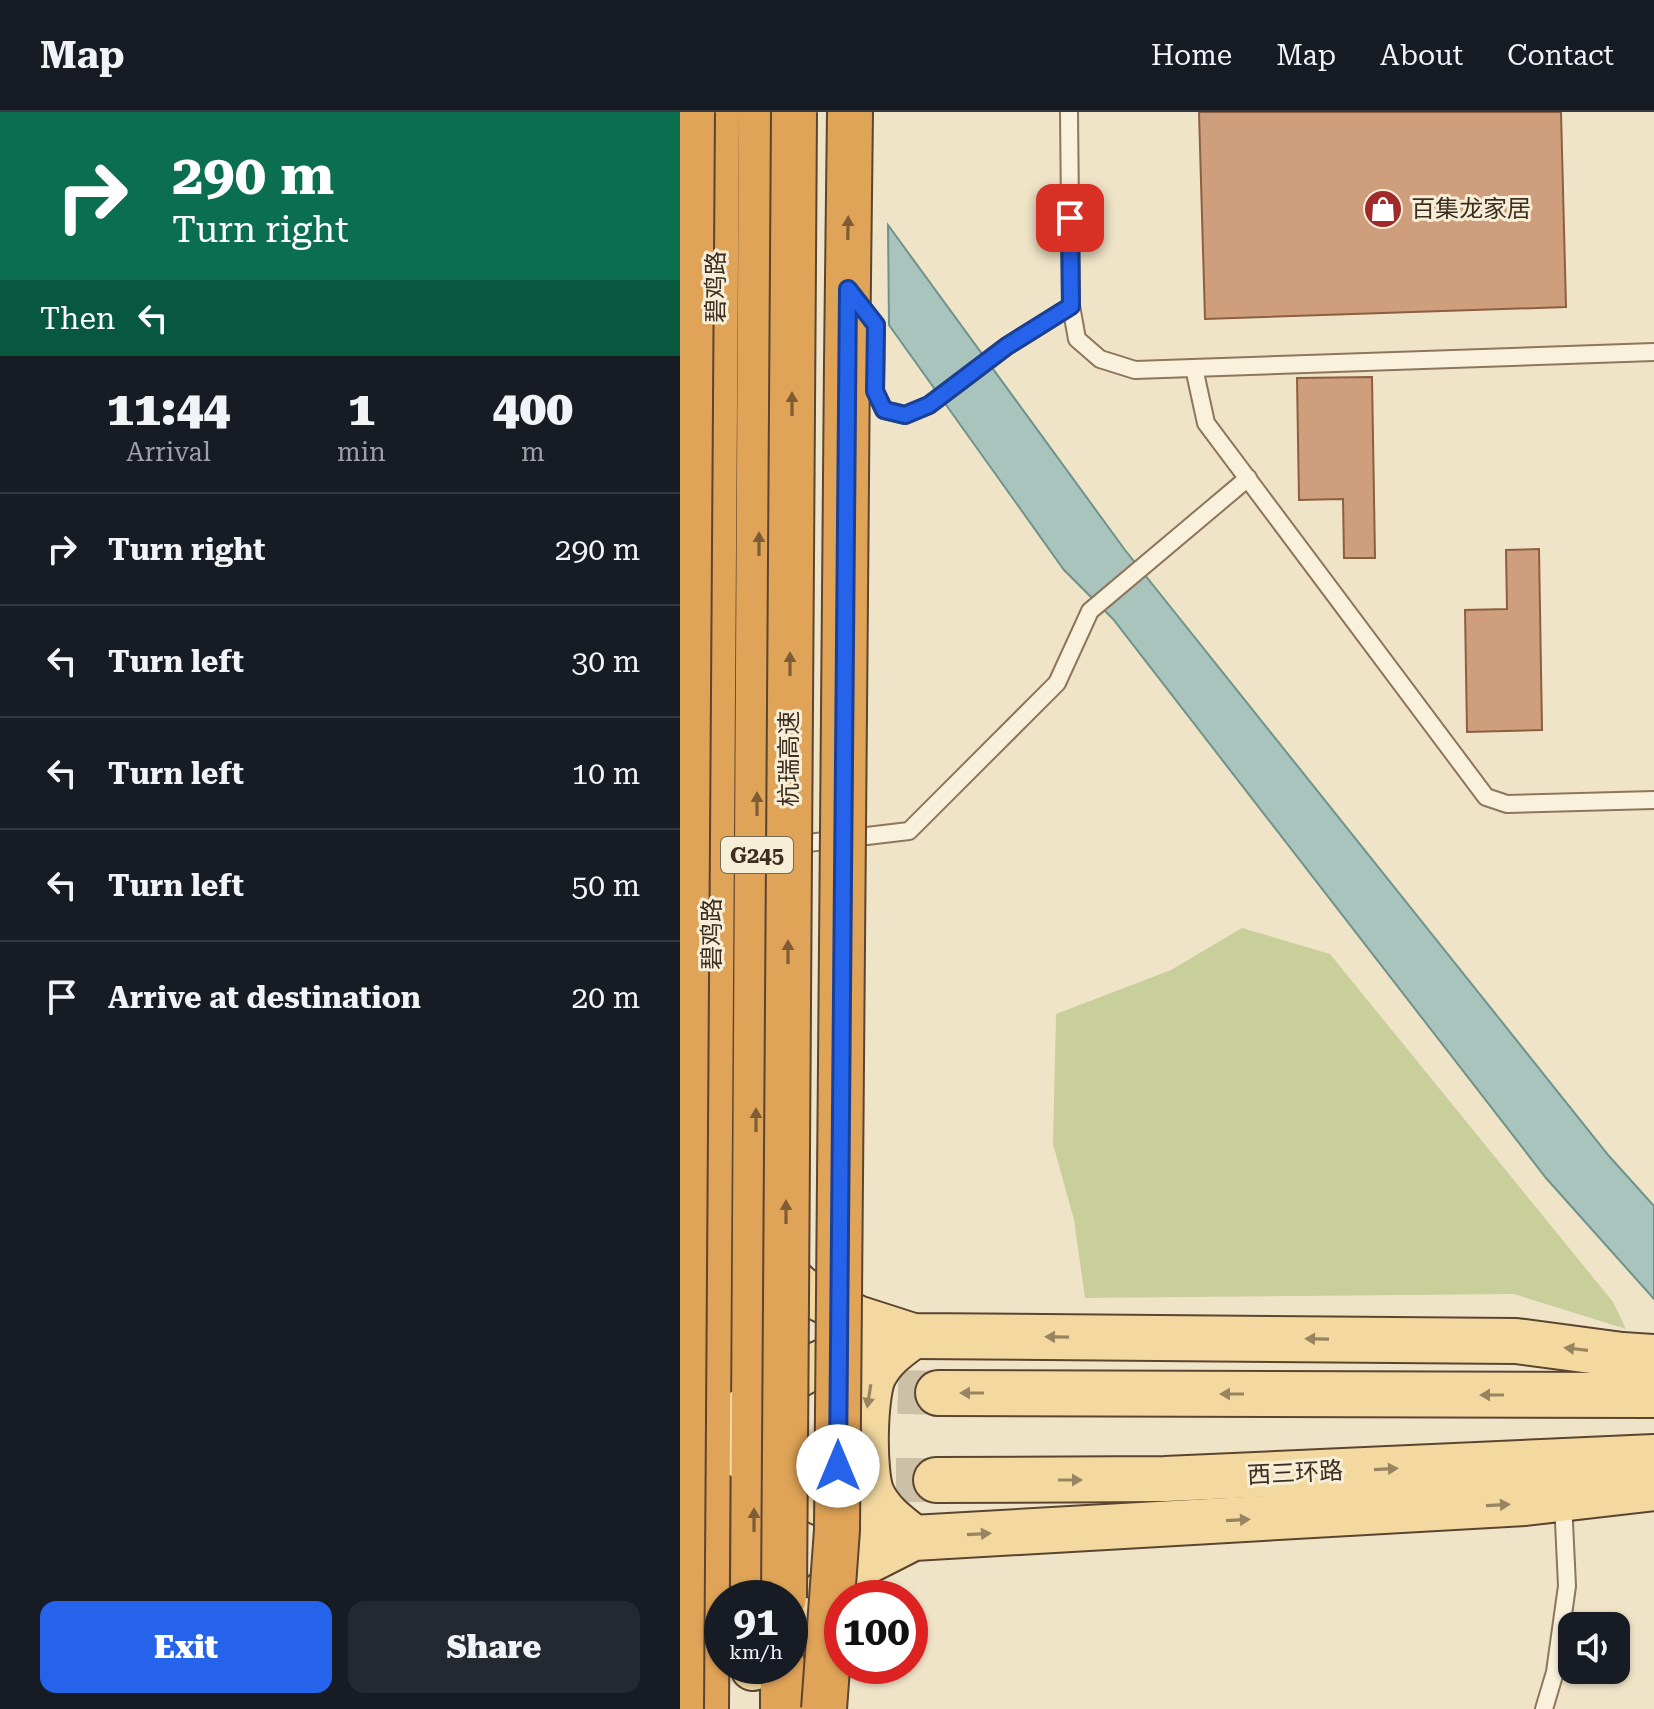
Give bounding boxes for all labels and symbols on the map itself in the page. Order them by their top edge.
pin [1036,184,1104,252]
shop icon: 百集龙家居 [1362,188,1404,230]
place label: 百集龙家居 [1411,195,1531,223]
one-way arrow [842,215,855,240]
street label: 碧鸡路 [702,251,730,323]
one-way arrow [786,391,798,416]
one-way arrow [753,531,765,556]
one-way arrow [784,651,796,676]
street label: 杭瑞高速 [775,711,803,807]
one-way arrow [751,791,764,816]
road number: G245 [721,837,793,873]
street label: 碧鸡路 [698,898,726,970]
one-way arrow [782,939,794,964]
one-way arrow [750,1107,762,1132]
one-way arrow [780,1199,793,1224]
one-way arrow [1044,1331,1069,1343]
one-way arrow [1304,1333,1329,1346]
one-way arrow [1564,1342,1589,1355]
one-way arrow [863,1384,875,1409]
one-way arrow [959,1387,984,1399]
one-way arrow [1219,1388,1244,1400]
one-way arrow [1479,1389,1504,1401]
position arrow [796,1424,880,1508]
street label: 西三环路 [1246,1457,1344,1489]
one-way arrow [1374,1462,1399,1475]
one-way arrow [1058,1473,1083,1486]
one-way arrow [1486,1498,1511,1511]
one-way arrow [747,1507,760,1532]
one-way arrow [1226,1513,1251,1526]
one-way arrow [967,1527,992,1540]
speed limit sign: 100 [824,1580,928,1684]

